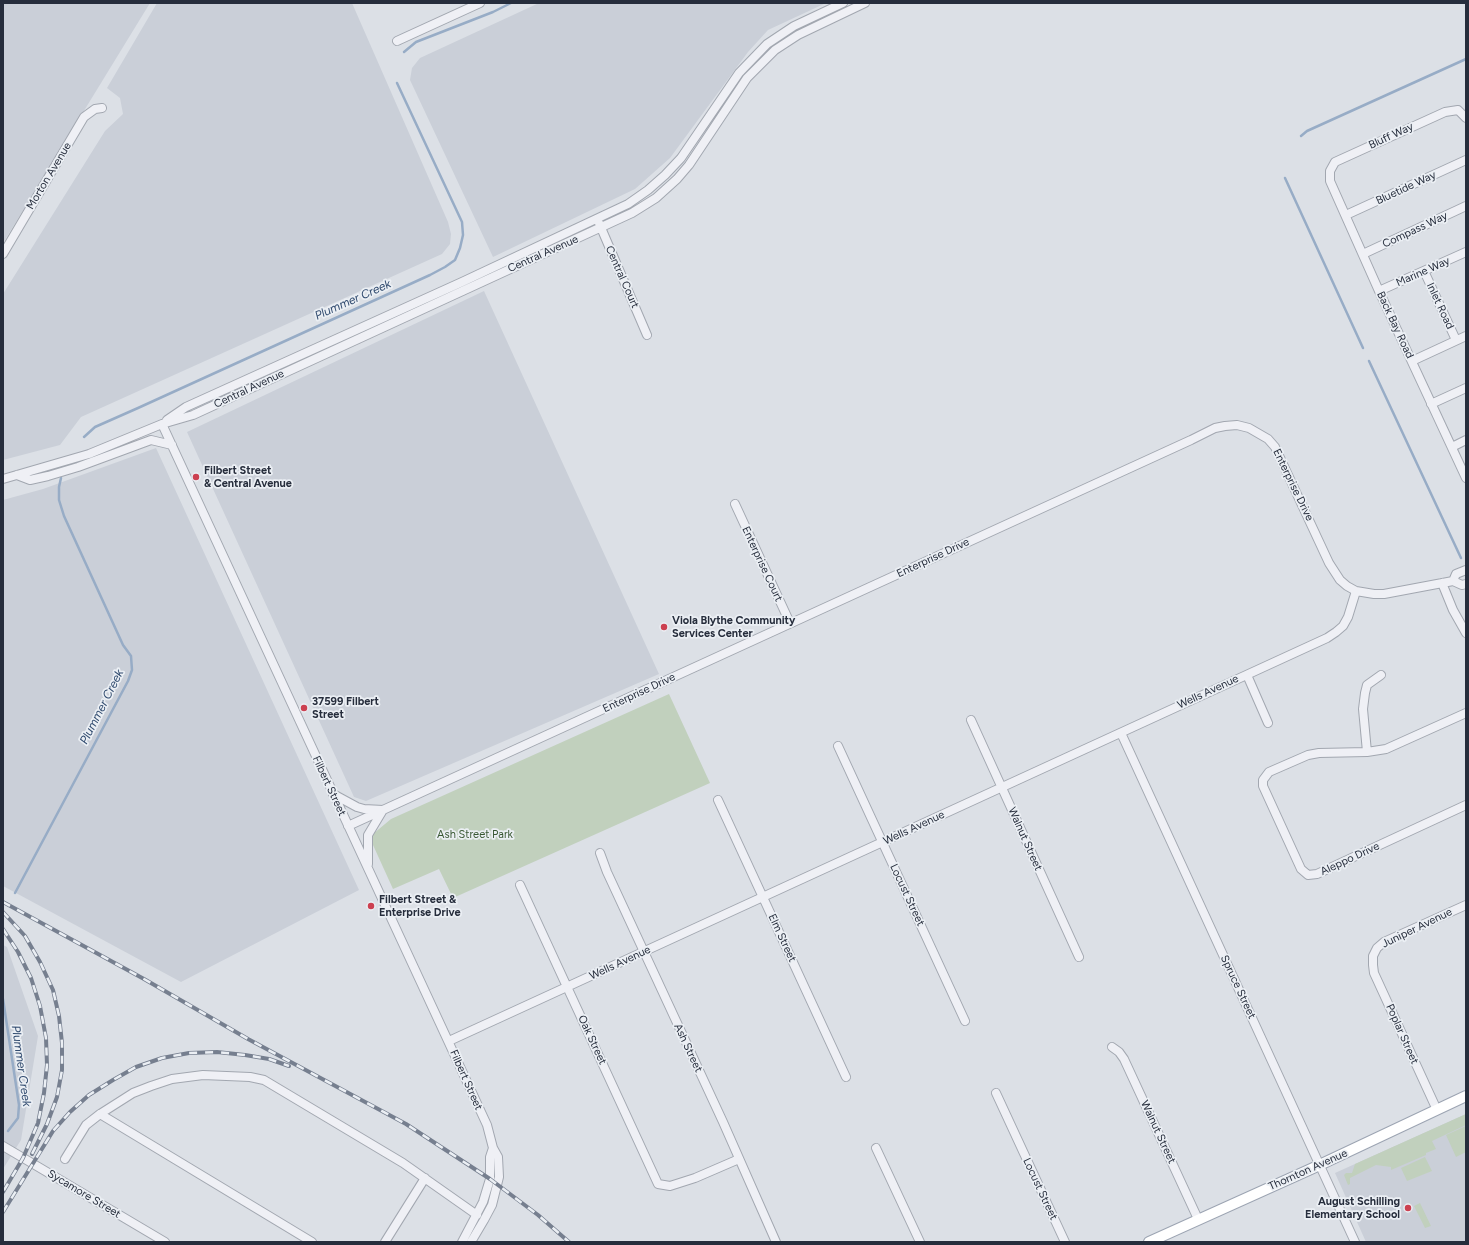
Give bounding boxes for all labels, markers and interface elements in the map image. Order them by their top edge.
street label: Bluff Way [1367,120,1415,152]
street label: Morton Avenue [24,140,74,212]
street label: Bluetide Way [1374,168,1438,208]
street label: Compass Way [1380,209,1450,251]
street label: Central Avenue [506,233,580,275]
street label: Central Court [602,244,642,310]
street label: Marine Way [1394,254,1452,290]
water label: Plummer Creek [313,277,393,323]
street label: Inlet Road [1424,281,1456,331]
street label: Back Bay Road [1374,289,1416,361]
street label: Central Avenue [212,367,286,411]
street label: Enterprise Drive [1270,447,1316,523]
place label: Filbert Street & Central Avenue [204,464,292,490]
marker: Filbert Street & Central Avenue [191,472,201,482]
street label: Enterprise Court [739,524,785,604]
street label: Enterprise Drive [895,535,971,581]
place label: Viola Blythe Community Services Center [672,614,795,640]
marker: Viola Blythe Community Services Center [659,622,669,632]
water label: Plummer Creek [77,667,127,747]
street label: Enterprise Drive [601,670,677,716]
street label: Wells Avenue [1175,672,1241,712]
place label: 37599 Filbert Street [312,695,379,721]
marker: 37599 Filbert Street [299,703,309,713]
street label: Filbert Street [309,754,349,818]
street label: Walnut Street [1005,805,1045,873]
street label: Wells Avenue [881,808,947,848]
park label: Ash Street Park [437,828,513,842]
street label: Aleppo Drive [1318,840,1382,878]
street label: Locust Street [887,862,927,928]
place label: Filbert Street & Enterprise Drive [379,893,461,919]
marker: Filbert Street & Enterprise Drive [366,901,376,911]
street label: Juniper Avenue [1380,905,1454,951]
street label: Elm Street [765,912,799,964]
street label: Wells Avenue [587,943,653,983]
street label: Spruce Street [1218,953,1258,1021]
street label: Poplar Street [1383,1002,1421,1066]
street label: Oak Street [575,1013,609,1067]
street label: Ash Street [671,1022,705,1074]
water label: Plummer Creek [8,1024,34,1108]
street label: Filbert Street [447,1048,485,1112]
street label: Walnut Street [1138,1098,1178,1166]
street label: Thornton Avenue [1266,1147,1350,1193]
street label: Locust Street [1020,1156,1060,1222]
street label: Sycamore Street [45,1167,123,1221]
place label: August Schilling Elementary School [1305,1195,1400,1221]
marker: August Schilling Elementary School [1403,1203,1413,1213]

